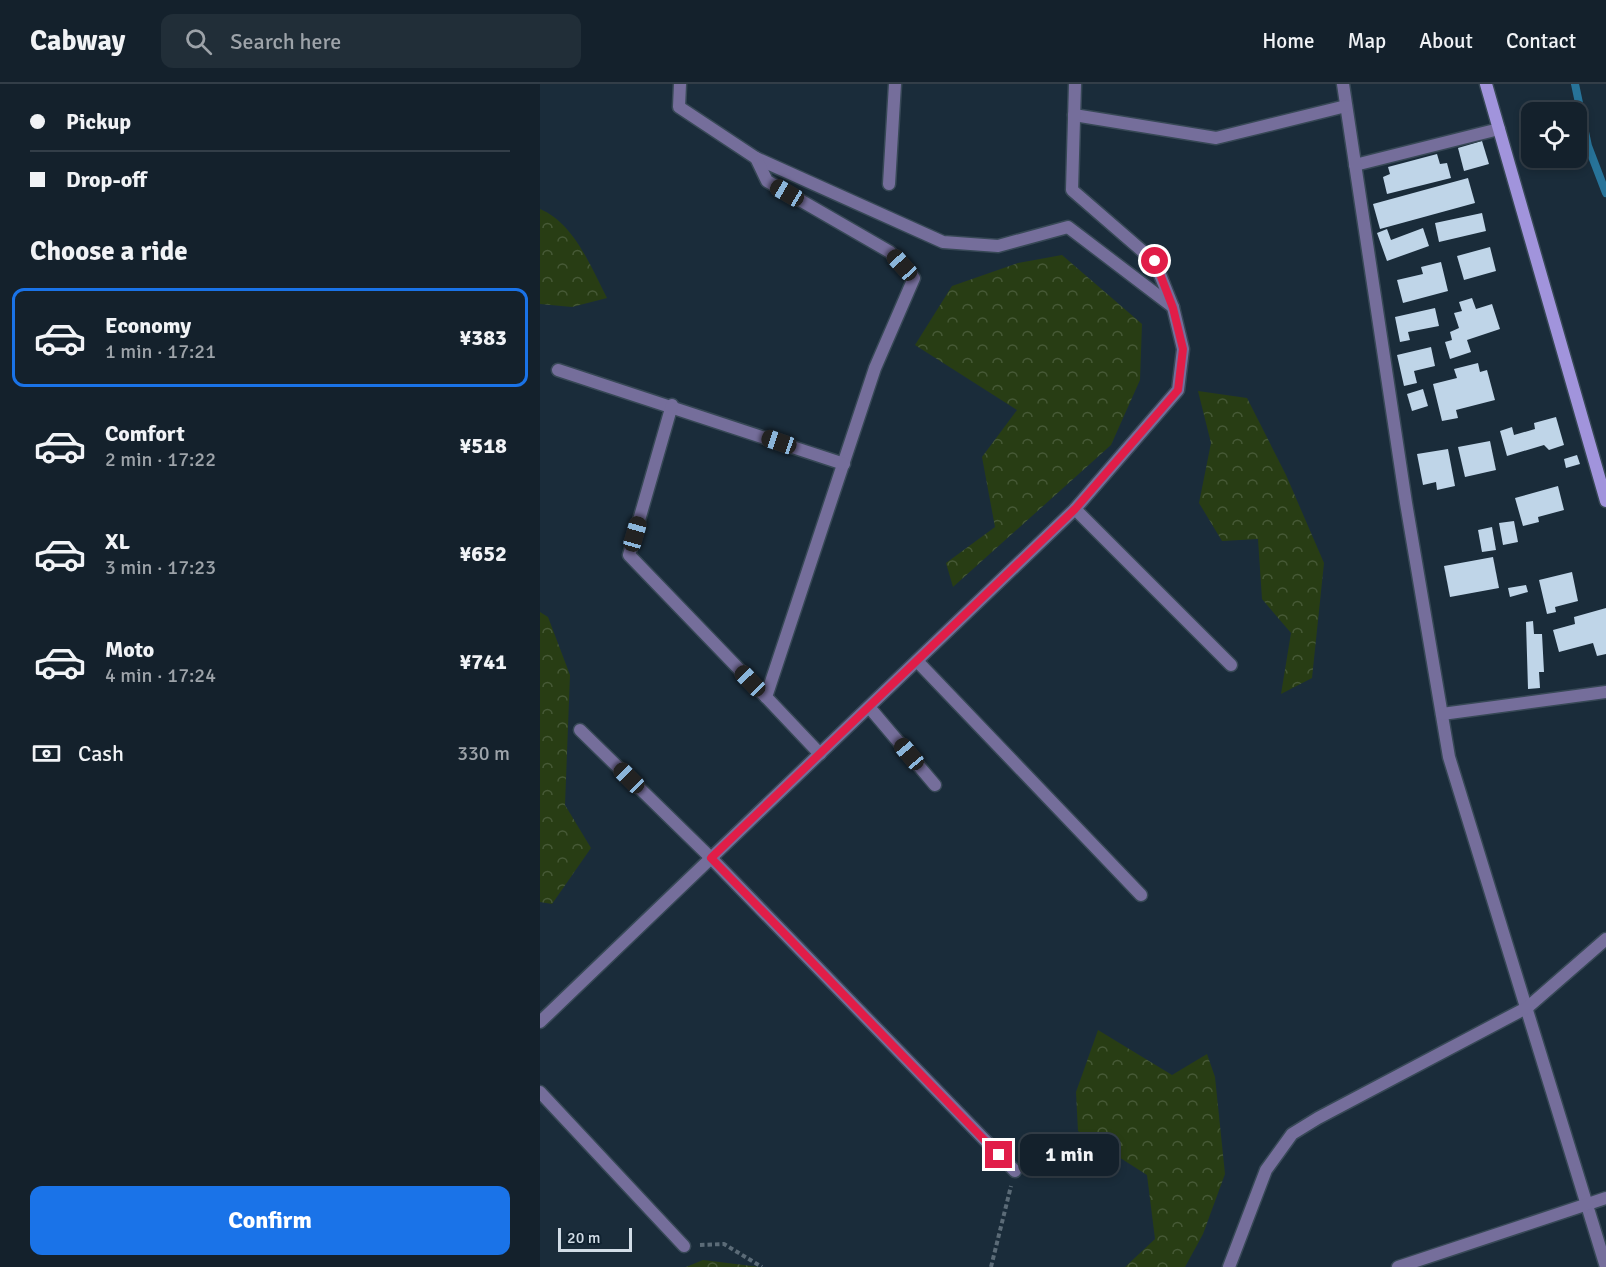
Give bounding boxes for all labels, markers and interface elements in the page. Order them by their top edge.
search box [161,14,581,68]
text: Cabway [30,24,125,58]
icon: search [182,25,215,58]
text: Search here [230,28,341,55]
text: Home [1262,28,1315,54]
text: Map [1348,28,1386,54]
text: About [1419,28,1473,54]
text: Contact [1506,28,1576,54]
map controls [1521,102,1587,168]
button: locate [1521,102,1587,168]
text: Pickup [66,108,131,135]
text: Drop-off [66,166,147,193]
car [767,176,807,210]
text: Choose a ride [30,235,188,268]
car [883,246,921,284]
route start [1141,247,1168,274]
icon: car [33,311,87,365]
text: Economy [105,312,191,339]
text: ¥383 [459,324,507,351]
text: 1 min · 17:21 [105,339,216,364]
icon: car [33,419,87,473]
text: Comfort [105,420,185,447]
car [759,428,799,456]
text: ¥518 [459,432,507,459]
text: 2 min · 17:22 [105,447,216,472]
car [621,514,649,554]
icon: car [33,527,87,581]
text: XL [105,528,130,555]
text: ¥652 [459,540,507,567]
text: 3 min · 17:23 [105,555,216,580]
icon: car [33,635,87,689]
text: Moto [105,636,154,663]
text: ¥741 [459,648,507,675]
car [731,662,769,700]
text: 4 min · 17:24 [105,663,216,688]
car [891,734,927,774]
icon: cash [30,737,63,770]
text: Cash [78,740,124,767]
text: 330 m [457,741,510,766]
car [610,759,648,797]
callout: 1 min [1020,1134,1119,1176]
route end [985,1141,1012,1168]
text: 1 min [1045,1142,1094,1167]
button: Confirm [30,1186,510,1255]
scale bar [558,1225,632,1252]
text: 20 m [567,1228,601,1248]

